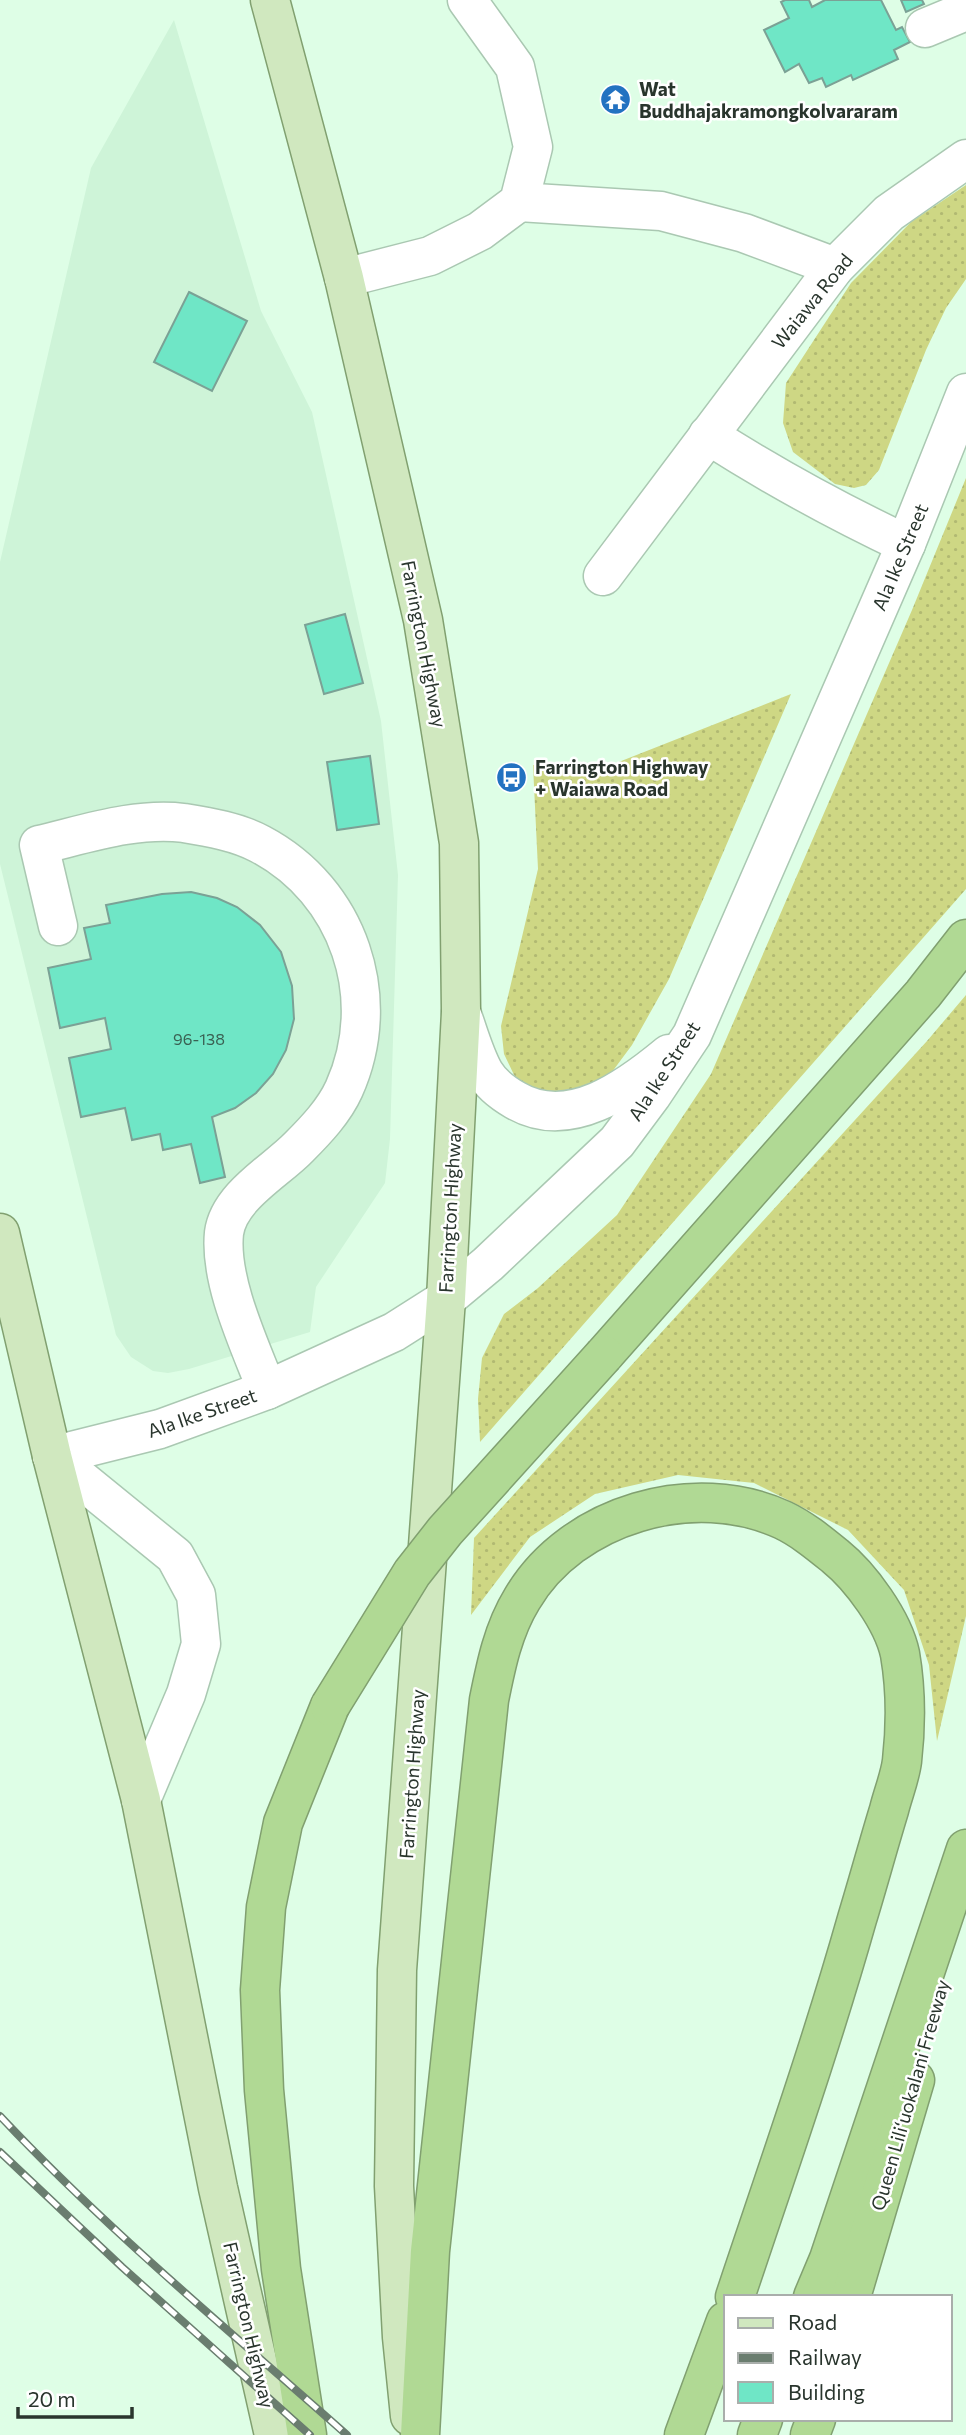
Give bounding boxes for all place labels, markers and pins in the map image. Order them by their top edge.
place label: Wat Buddhajakramongkolvararam [639,77,898,122]
temple icon: Wat Buddhajakramongkolvararam [599,83,633,117]
place label: Farrington Highway + Waiawa Road [535,755,709,800]
bus stop icon: Farrington Highway + Waiawa Road [495,761,529,795]

